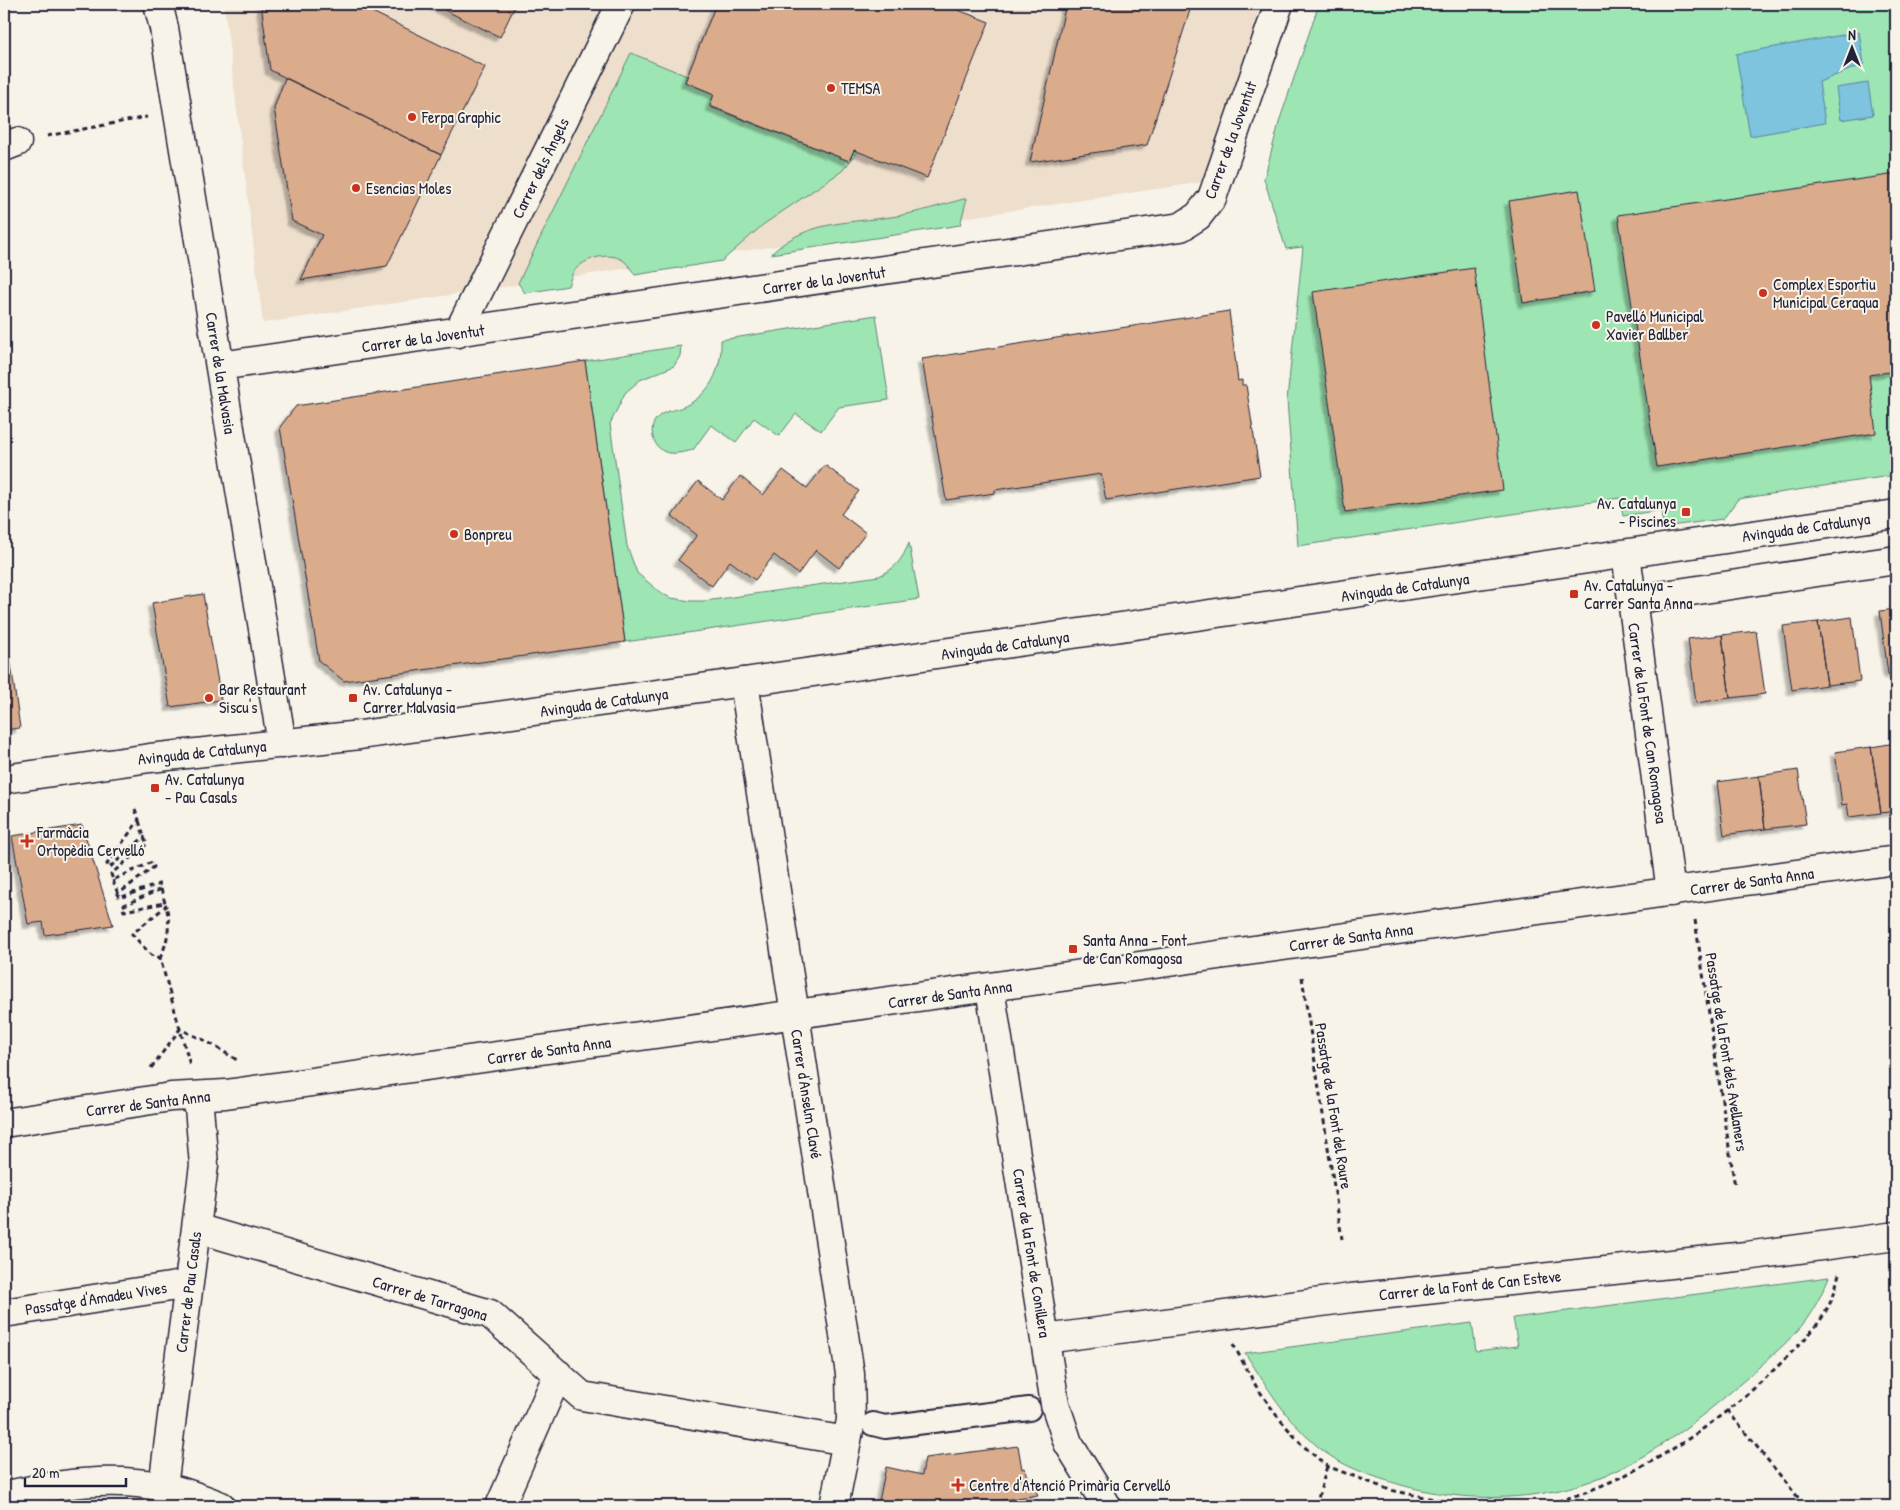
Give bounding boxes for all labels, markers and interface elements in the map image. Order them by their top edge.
north arrow [1828,22,1878,72]
text: N [1848,25,1856,44]
place label: TEMSA [841,77,880,99]
street label: Carrer de la Joventut [1198,78,1262,202]
marker: TEMSA [825,82,837,94]
place label: Ferpa Graphic [421,106,502,128]
marker: Ferpa Graphic [406,111,418,123]
street label: Carrer dels Àngels [506,114,574,222]
place label: Esencias Moles [366,177,452,199]
marker: Esencias Moles [350,182,362,194]
street label: Carrer de la Joventut [761,260,887,300]
place label: Complex Esportiu Municipal Ceraqua [1773,273,1878,313]
marker: Complex Esportiu Municipal Ceraqua [1757,287,1769,299]
place label: Pavelló Municipal Xavier Ballber [1606,305,1704,345]
street label: Carrer de la Malvasia [201,311,241,435]
street label: Carrer de la Joventut [360,318,486,358]
marker: Pavelló Municipal Xavier Ballber [1590,319,1602,331]
place label: Av. Catalunya - Piscines [1597,492,1676,532]
marker: Av. Catalunya - Piscines [1680,506,1692,518]
street label: Avinguda de Catalunya [1741,507,1871,547]
place label: Bonpreu [464,523,512,545]
marker: Bonpreu [448,528,460,540]
street label: Avinguda de Catalunya [1340,567,1470,607]
place label: Av. Catalunya - Carrer Santa Anna [1584,574,1692,614]
marker: Av. Catalunya - Carrer Santa Anna [1568,588,1580,600]
street label: Carrer de la Font de Can Romagosa [1623,621,1673,825]
street label: Avinguda de Catalunya [940,625,1070,665]
place label: Bar Restaurant Siscu's [219,678,307,718]
place label: Av. Catalunya - Carrer Malvasia [363,678,455,718]
street label: Avinguda de Catalunya [539,682,669,722]
marker: Bar Restaurant Siscu's [203,692,215,704]
marker: Av. Catalunya - Carrer Malvasia [347,692,359,704]
street label: Avinguda de Catalunya [137,734,267,770]
place label: Av. Catalunya - Pau Casals [165,768,244,808]
marker: Av. Catalunya - Pau Casals [149,782,161,794]
place label: Farmàcia Ortopèdia Cervelló [36,821,145,861]
marker: Farmàcia Ortopèdia Cervelló [21,835,33,847]
street label: Carrer de Santa Anna [1689,861,1815,901]
street label: Carrer de Santa Anna [1288,917,1414,957]
place label: Santa Anna - Font de Can Romagosa [1083,929,1187,969]
marker: Santa Anna - Font de Can Romagosa [1067,943,1079,955]
street label: Passatge de la Font dels Avellaners [1700,951,1754,1153]
street label: Carrer de Santa Anna [887,974,1013,1014]
street label: Passatge de la Font del Roure [1310,1021,1358,1191]
street label: Carrer d'Anselm Clavé [786,1028,828,1161]
street label: Carrer de Santa Anna [486,1030,612,1070]
street label: Carrer de Santa Anna [85,1084,211,1122]
street label: Carrer de la Font de Conillera [1008,1167,1056,1339]
street label: Carrer de Pau Casals [170,1230,206,1354]
street label: Carrer de la Font de Can Esteve [1378,1264,1563,1306]
street label: Carrer de Tarragona [370,1270,490,1326]
street label: Passatge d'Amadeu Vives [24,1276,168,1320]
scale bar [25,1455,126,1487]
text: 20 m [32,1462,59,1483]
place label: Centre d'Atenció Primària Cervelló [969,1474,1171,1496]
marker: Centre d'Atenció Primària Cervelló [951,1478,965,1492]

